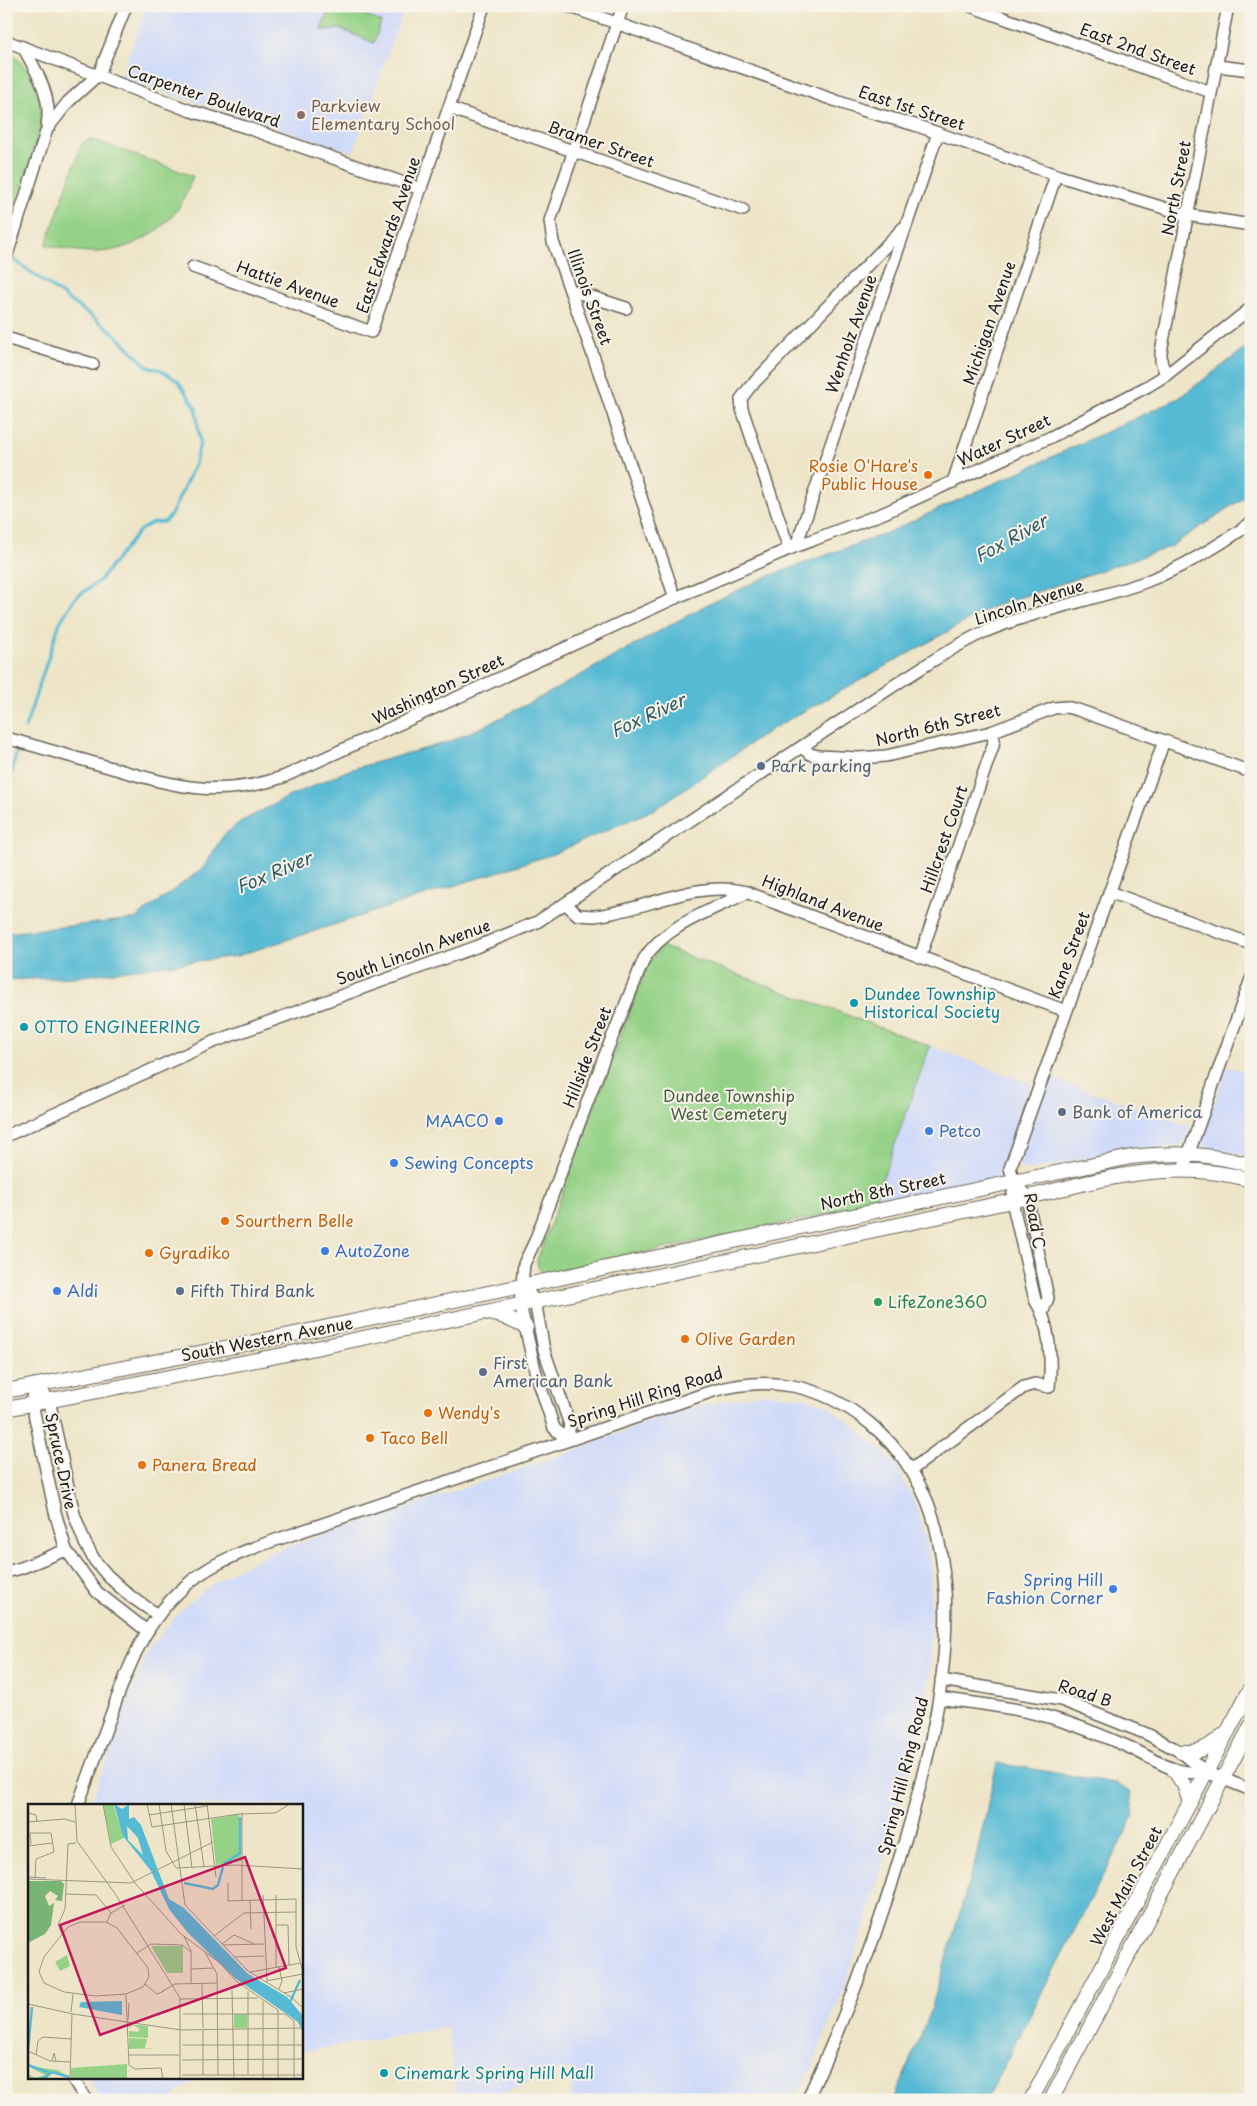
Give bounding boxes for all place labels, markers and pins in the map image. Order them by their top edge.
place label: Parkview Elementary School [311,93,455,135]
marker: Parkview Elementary School [295,109,307,121]
place label: Rosie O'Hare's Public House [809,453,918,495]
marker: Rosie O'Hare's Public House [922,469,934,481]
place label: Park parking [771,753,872,777]
marker: Park parking [755,760,767,772]
place label: Dundee Township Historical Society [864,981,1000,1023]
marker: Dundee Township Historical Society [848,997,860,1009]
place label: OTTO ENGINEERING [34,1014,201,1038]
marker: OTTO ENGINEERING [18,1021,30,1033]
place label: Bank of America [1072,1099,1202,1123]
marker: Bank of America [1056,1106,1068,1118]
place label: MAACO [425,1108,489,1132]
marker: MAACO [493,1115,505,1127]
place label: Petco [939,1118,981,1142]
marker: Petco [923,1125,935,1137]
place label: Sewing Concepts [404,1150,533,1174]
marker: Sewing Concepts [388,1157,400,1169]
place label: Sourthern Belle [235,1208,353,1232]
marker: Sourthern Belle [219,1215,231,1227]
place label: AutoZone [335,1238,410,1262]
place label: Gyradiko [159,1240,230,1264]
marker: AutoZone [319,1245,331,1257]
marker: Gyradiko [143,1247,155,1259]
place label: Aldi [67,1278,98,1302]
place label: Fifth Third Bank [190,1278,315,1302]
marker: Aldi [51,1285,63,1297]
marker: Fifth Third Bank [174,1285,186,1297]
place label: LifeZone360 [888,1289,987,1313]
marker: LifeZone360 [872,1296,884,1308]
place label: Olive Garden [695,1326,796,1350]
marker: Olive Garden [679,1333,691,1345]
place label: First American Bank [493,1350,613,1392]
marker: First American Bank [477,1366,489,1378]
place label: Wendy's [438,1400,500,1424]
marker: Wendy's [422,1407,434,1419]
place label: Taco Bell [380,1425,448,1449]
marker: Taco Bell [364,1432,376,1444]
place label: Panera Bread [152,1452,257,1476]
marker: Panera Bread [136,1459,148,1471]
place label: Spring Hill Fashion Corner [986,1567,1104,1609]
marker: Spring Hill Fashion Corner [1107,1583,1119,1595]
place label: Cinemark Spring Hill Mall [394,2060,594,2084]
marker: Cinemark Spring Hill Mall [378,2067,390,2079]

